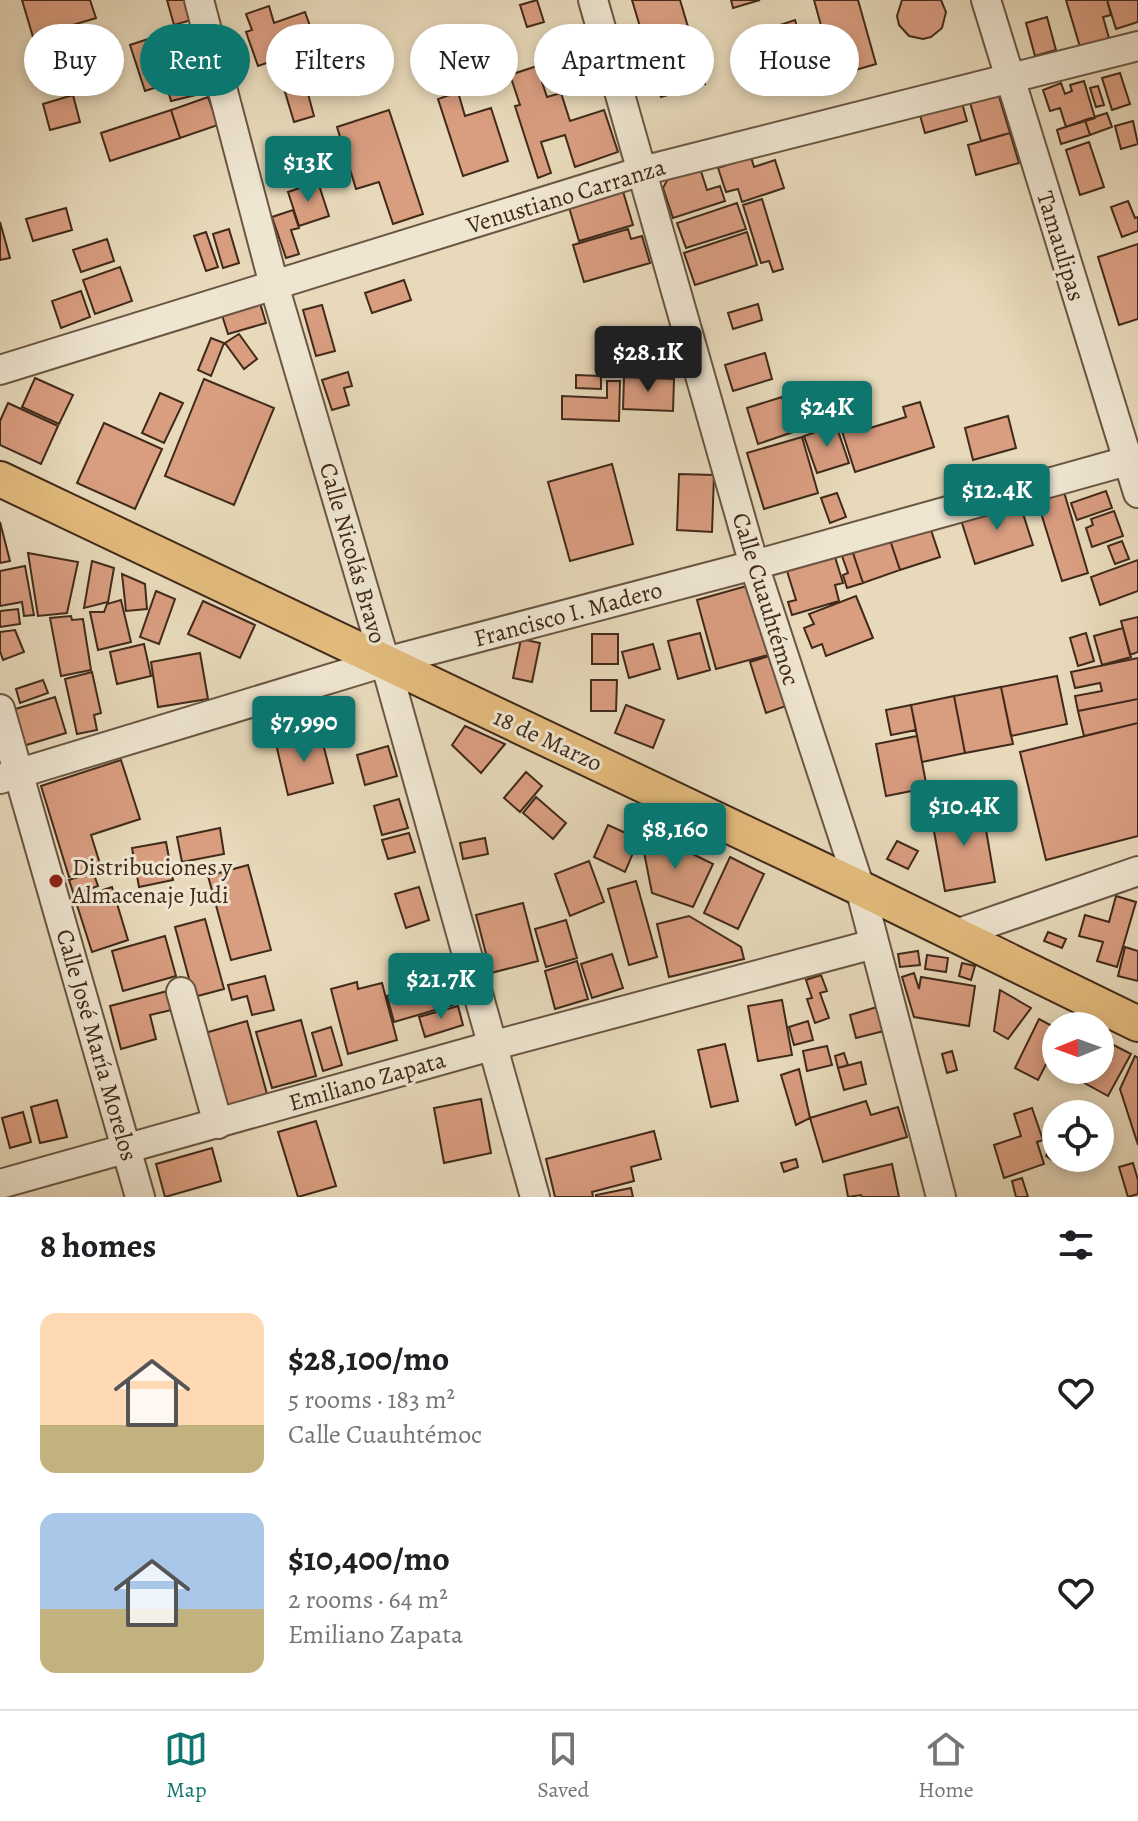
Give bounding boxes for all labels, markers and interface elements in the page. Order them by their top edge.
chip: Buy [24,24,124,96]
chip: Rent [140,24,250,96]
chip: Filters [266,24,394,96]
chip: New [410,24,518,96]
chip: Apartment [534,24,714,96]
chip: House [730,24,859,96]
pin: $13K [261,136,355,204]
text: $13K [283,144,333,179]
street label: Venustiano Carranza [462,150,670,242]
street label: Tamaulipas [1029,187,1093,305]
pin: $28.1K [583,326,713,394]
text: $28.1K [613,334,683,369]
pin: $24K [780,381,874,449]
text: $24K [800,389,854,424]
street label: Calle Nicolás Bravo [312,459,394,647]
pin: $12.4K [932,464,1062,532]
text: $12.4K [962,472,1032,507]
street label: Calle Cuauhtémoc [725,509,807,689]
street label: Francisco I. Madero [470,573,666,655]
pin: $7,990 [239,696,369,764]
street label: 18 de Marzo [488,701,608,779]
text: $7,990 [270,704,338,739]
pin: $10.4K [899,780,1029,848]
text: $10.4K [929,788,999,823]
pin: $8,160 [610,803,740,871]
text: $8,160 [642,811,708,846]
place label: Distribuciones y Almacenaje Judi [71,851,233,911]
marker: Distribuciones y Almacenaje Judi [47,872,65,890]
street label: Calle José María Morelos [49,925,145,1165]
pin: $21.7K [376,953,506,1021]
text: $21.7K [406,961,476,996]
north arrow [1042,1012,1114,1084]
map controls [1042,1012,1114,1172]
street label: Emiliano Zapata [285,1043,450,1119]
button: locate [1042,1100,1114,1172]
text: 8 homes [40,1222,156,1269]
icon: filters [1054,1223,1098,1267]
text: $28,100/mo [288,1335,449,1382]
icon: home [104,1345,200,1441]
icon: heart [1054,1371,1098,1415]
text: 5 rooms · 183 m² [288,1382,455,1417]
text: Calle Cuauhtémoc [288,1417,482,1452]
text: $10,400/mo [288,1535,450,1582]
icon: home [104,1545,200,1641]
icon: heart [1054,1571,1098,1615]
text: 2 rooms · 64 m² [288,1582,448,1617]
text: Emiliano Zapata [288,1617,463,1652]
tab: Map [164,1727,208,1805]
tab: Saved [537,1727,589,1805]
tab: Home [918,1727,974,1805]

